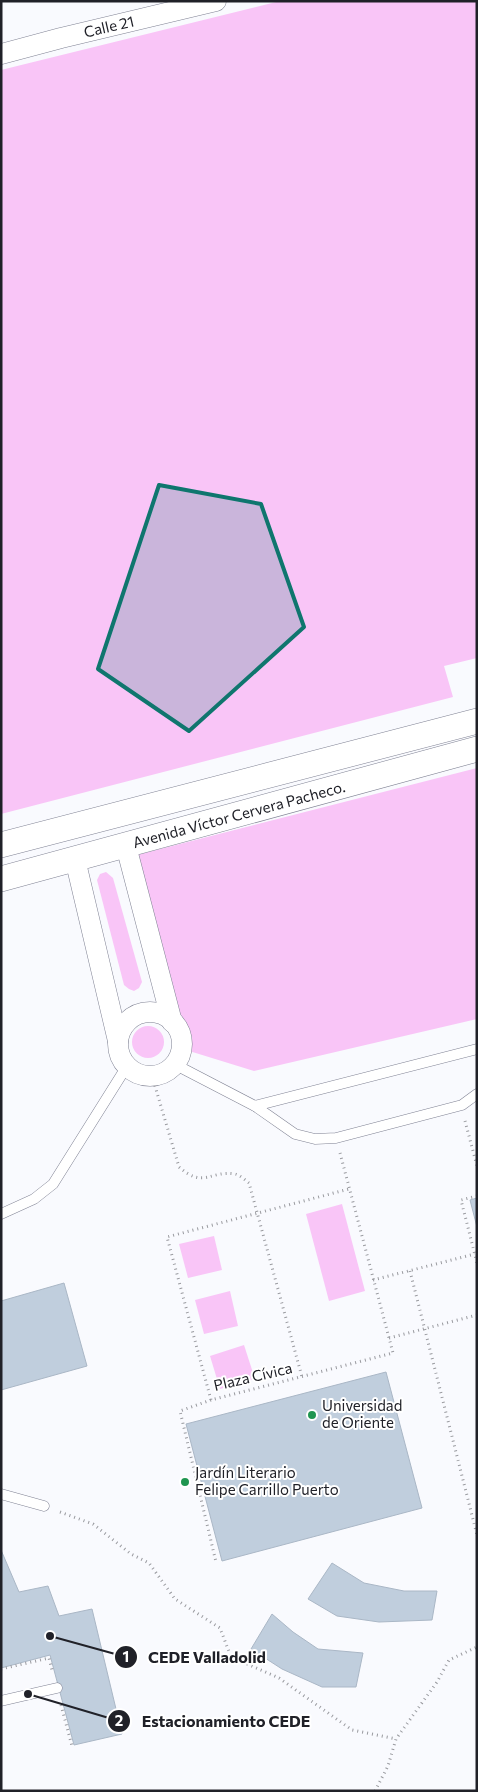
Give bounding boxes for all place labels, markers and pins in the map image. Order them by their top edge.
place label: Universidad de Oriente [322,1396,402,1431]
marker: Universidad de Oriente [306,1409,318,1421]
place label: Jardín Literario Felipe Carrillo Puerto [195,1463,339,1498]
marker: Jardín Literario Felipe Carrillo Puerto [179,1476,191,1488]
callout: CEDE Valladolid [113,1642,276,1673]
callout: Estacionamiento CEDE [107,1705,320,1736]

